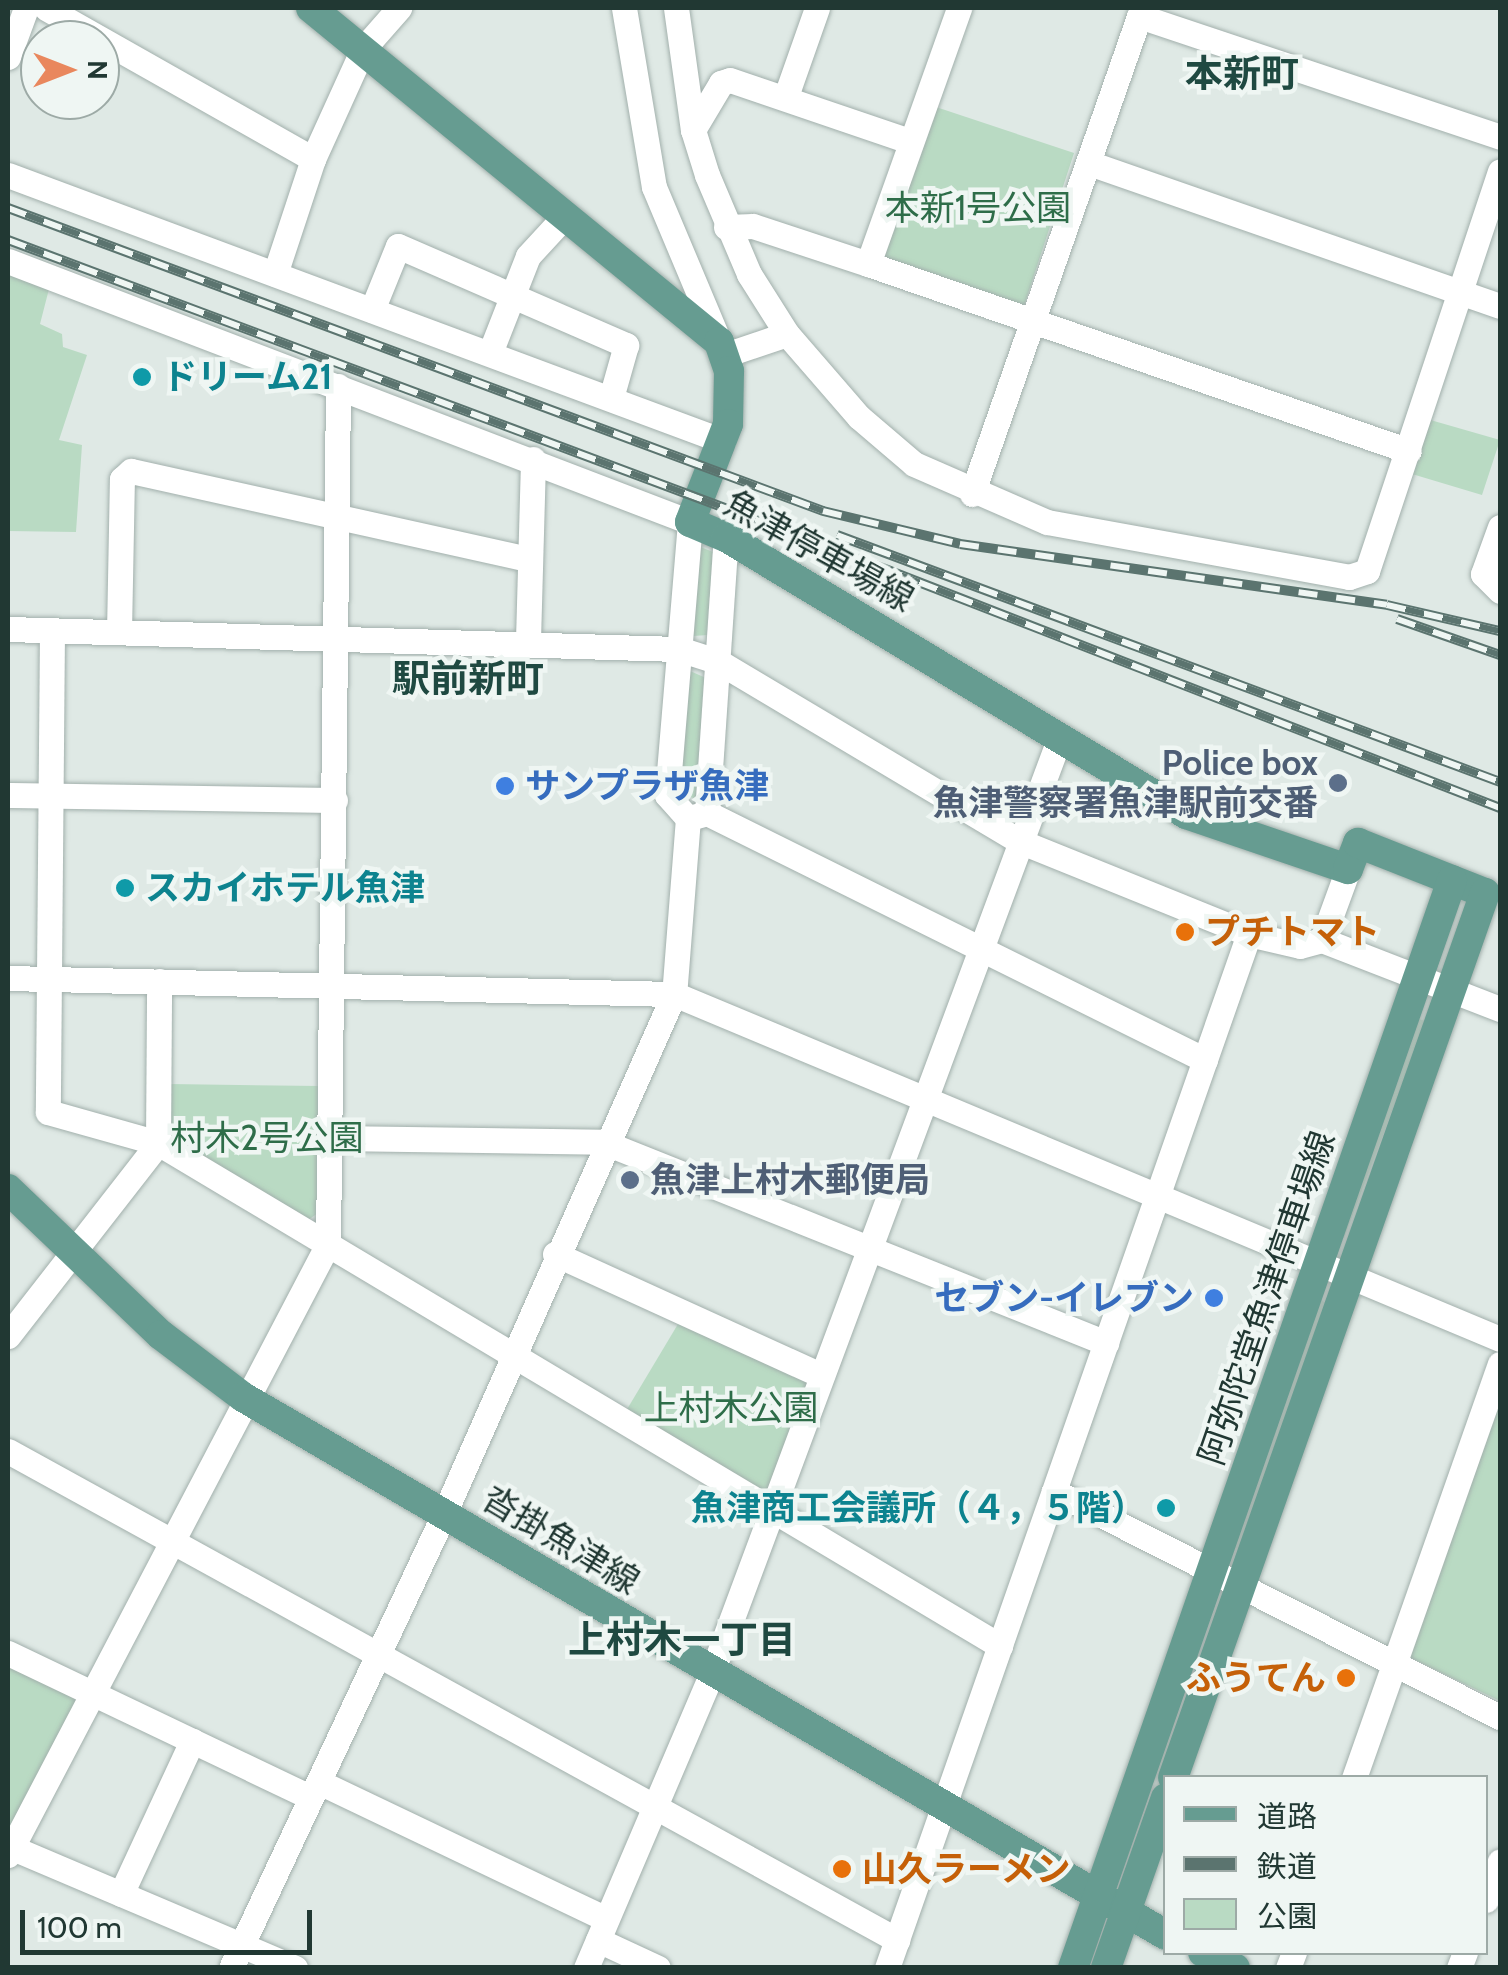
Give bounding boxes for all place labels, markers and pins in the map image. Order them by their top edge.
place label: ドリーム21 [162,356,333,398]
marker: ドリーム21 [131,366,153,388]
place label: Police box 魚津警察署魚津駅前交番 [933,742,1318,824]
place label: サンプラザ魚津 [525,765,770,807]
marker: Police box 魚津警察署魚津駅前交番 [1327,772,1349,794]
marker: サンプラザ魚津 [494,775,516,797]
place label: スカイホテル魚津 [145,867,425,909]
marker: スカイホテル魚津 [114,877,136,899]
place label: プチトマト [1205,911,1380,953]
marker: プチトマト [1174,921,1196,943]
place label: 魚津上村木郵便局 [650,1159,930,1201]
marker: 魚津上村木郵便局 [619,1169,641,1191]
place label: セブン-イレブン [934,1277,1194,1319]
marker: セブン-イレブン [1203,1287,1225,1309]
place label: 魚津商工会議所（４，５階） [691,1487,1146,1529]
marker: 魚津商工会議所（４，５階） [1155,1497,1177,1519]
place label: ふうてん [1186,1657,1326,1699]
marker: ふうてん [1335,1667,1357,1689]
place label: 山久ラーメン [862,1848,1072,1890]
marker: 山久ラーメン [831,1858,853,1880]

